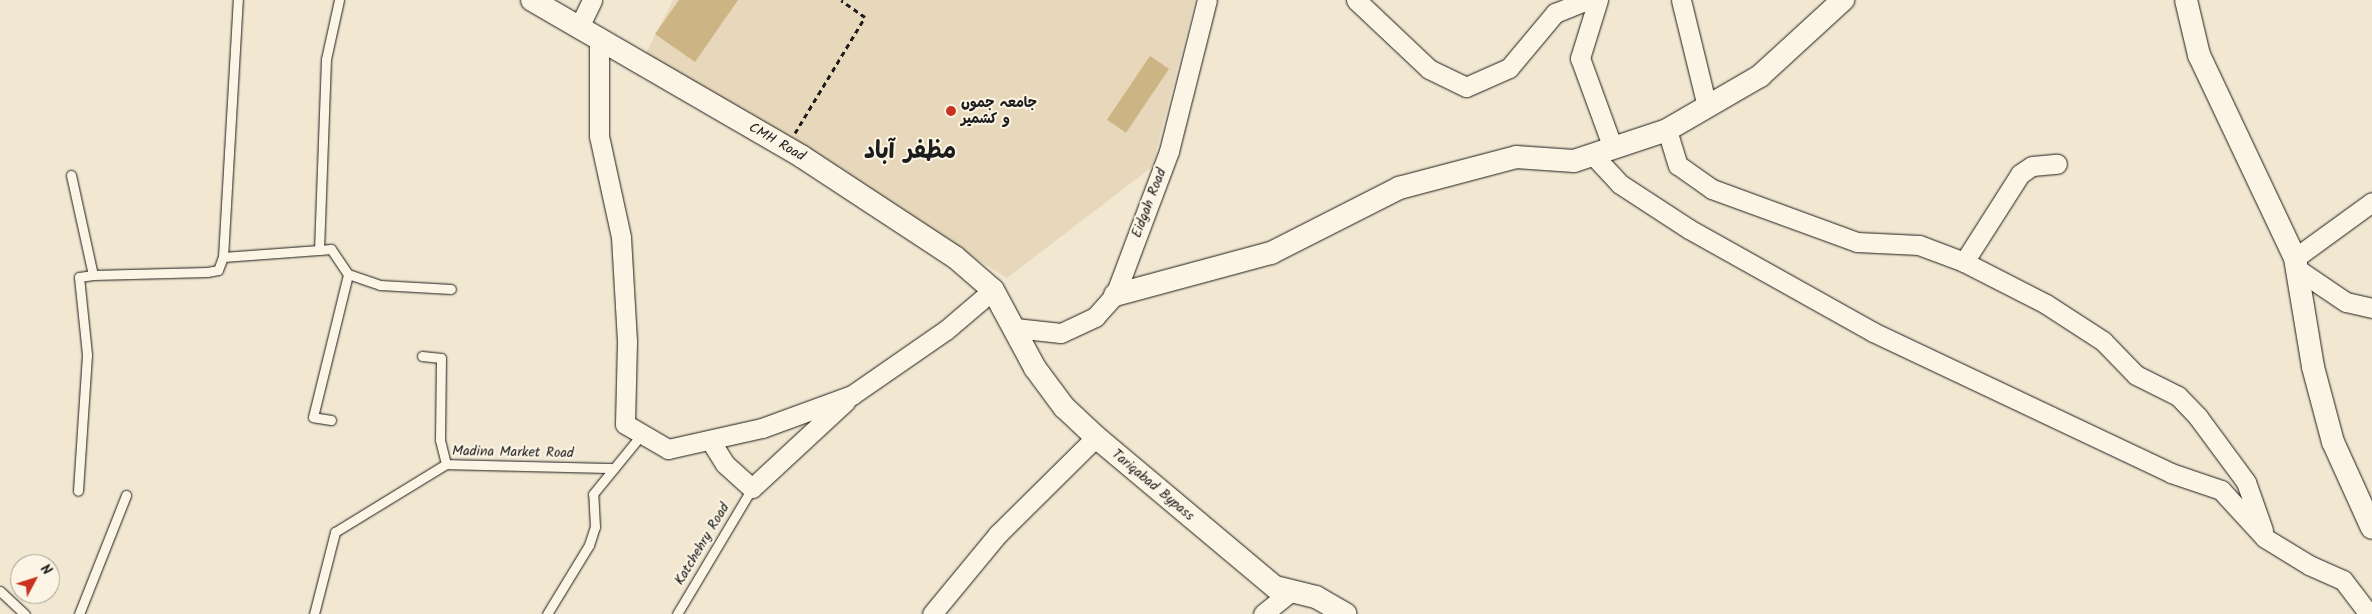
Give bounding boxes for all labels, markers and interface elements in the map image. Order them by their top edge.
place label: جامعہ جموں و کشمیر [961,95,1037,128]
marker: جامعہ جموں و کشمیر [945,105,957,117]
street label: CMH Road [746,119,808,165]
district label: مظفر آباد [864,138,956,166]
street label: Eidgah Road [1128,166,1170,240]
street label: Madina Market Road [452,443,574,461]
street label: Tariqabad Bypass [1108,446,1198,524]
street label: Katchehry Road [671,500,733,588]
north arrow [10,554,60,604]
text: N [34,560,57,580]

